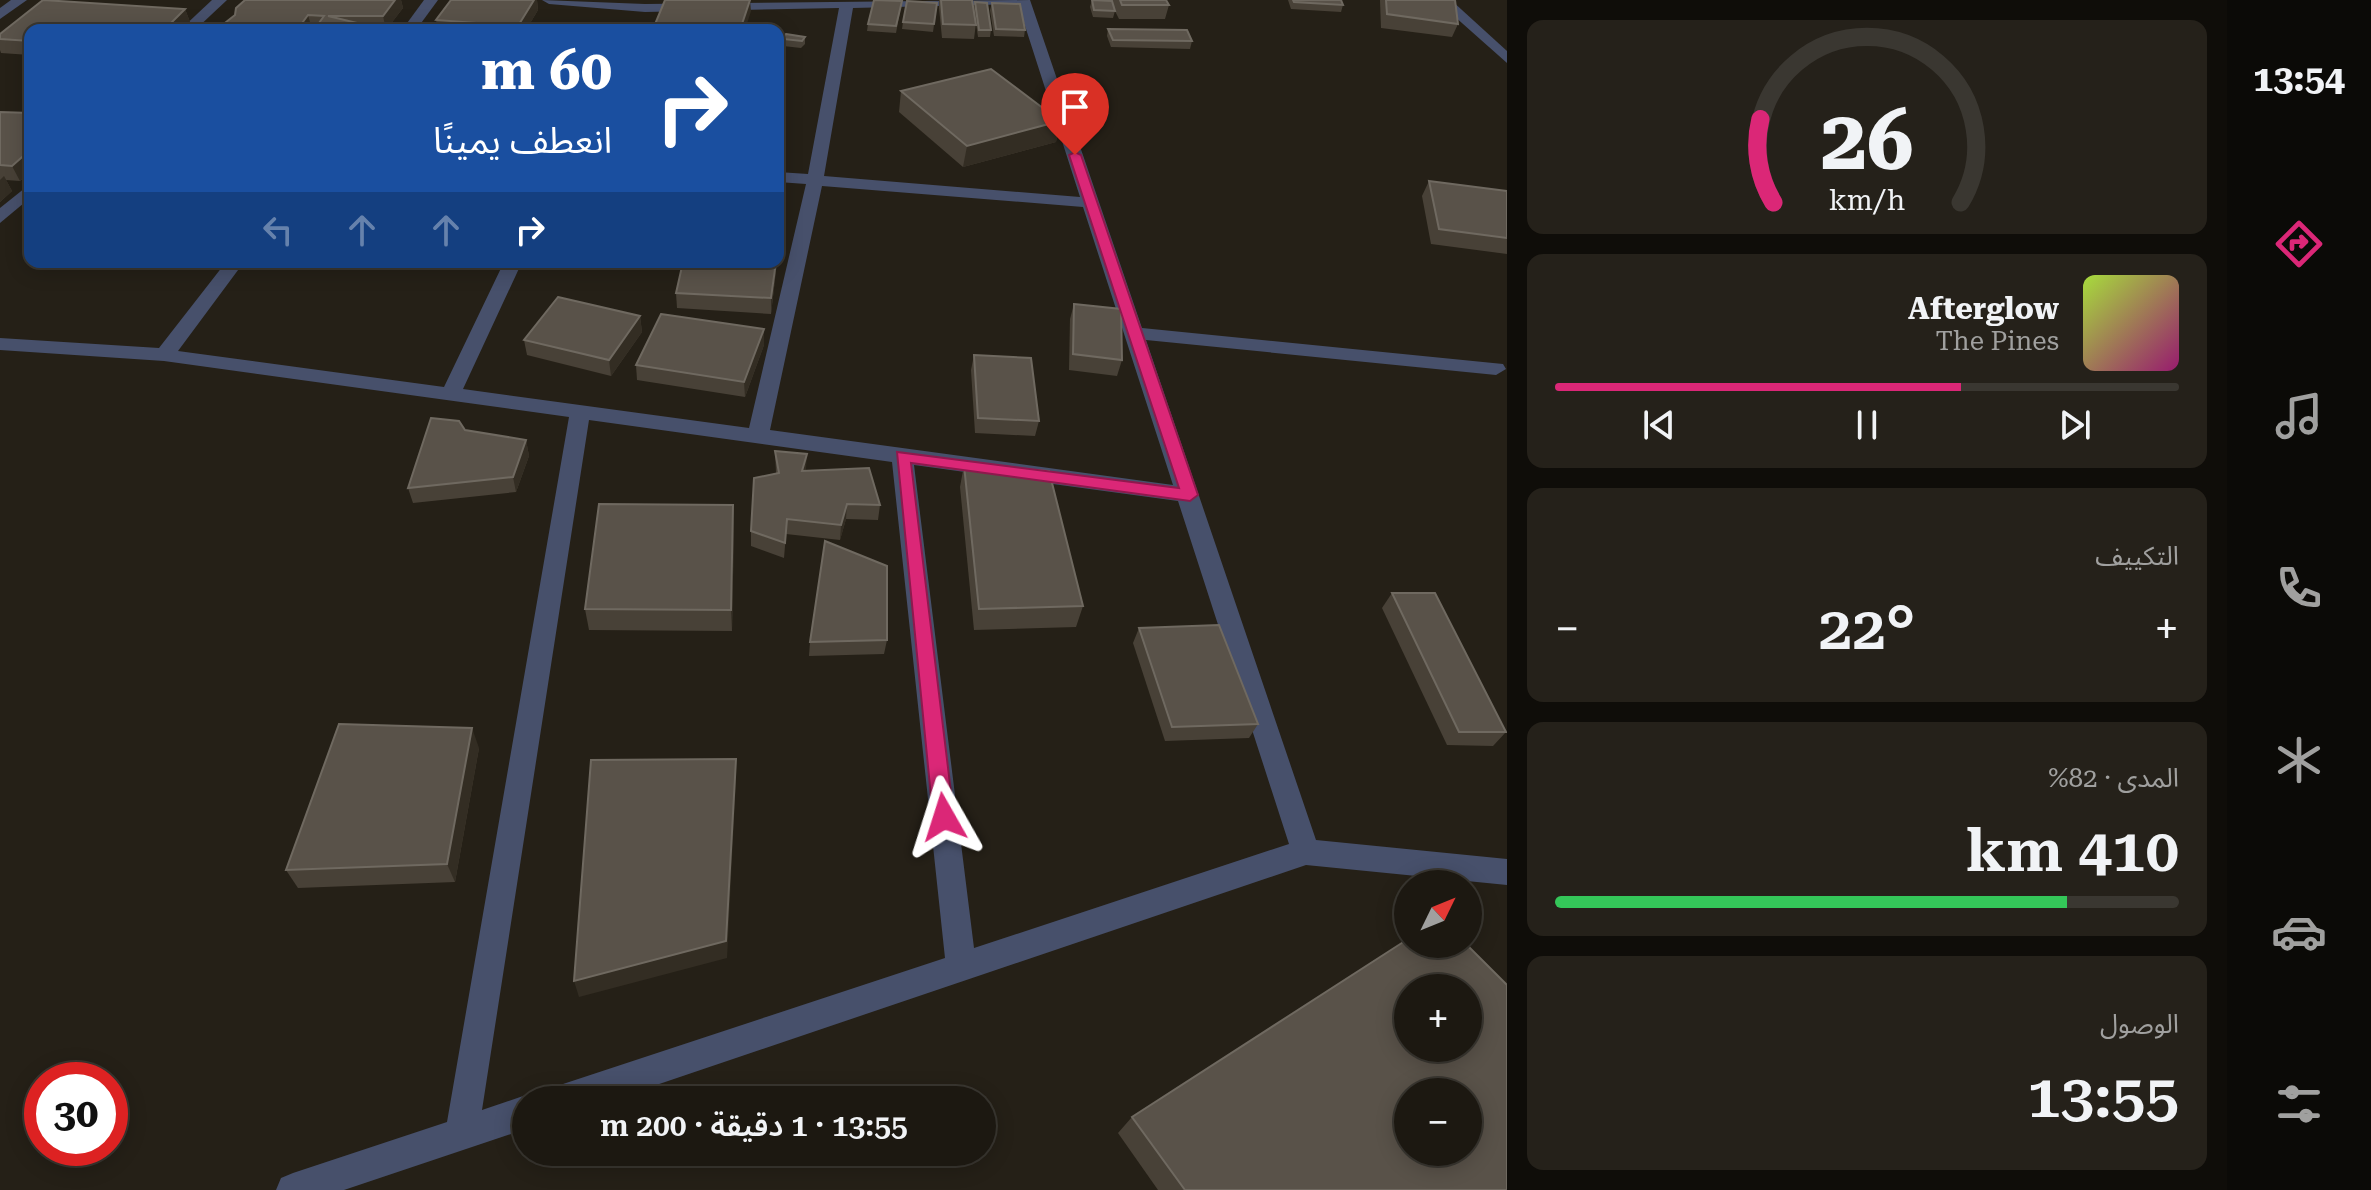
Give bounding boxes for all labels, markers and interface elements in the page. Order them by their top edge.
text: 60 m [481,37,612,103]
icon: right [640,56,744,160]
text: 13:54 [2253,58,2345,100]
pin [1041,73,1109,155]
icon: arrive [1053,85,1097,129]
text: 26 [1820,92,1914,189]
text: انعطف يمينًا [433,120,612,162]
text: km/h [1829,183,1905,217]
icon: left [256,208,300,252]
icon: ahead [340,208,384,252]
icon: ahead [424,208,468,252]
icon: right [508,208,552,252]
icon: directions [2271,216,2327,272]
text: Afterglow [1908,291,2059,326]
text: The Pines [1935,326,2059,356]
icon: music [2271,388,2327,444]
icon: previous [1637,403,1681,447]
icon: pause [1845,403,1889,447]
icon: next [2053,403,2097,447]
text: التكييف [2095,541,2179,571]
icon: phone [2271,560,2327,616]
text: 22° [1819,593,1915,664]
text: − [1555,603,1580,655]
text: + [2154,603,2179,655]
icon: climate [2271,732,2327,788]
text: المدى · 82% [2048,763,2179,793]
position arrow [902,775,986,859]
text: 410 km [1966,815,2179,886]
north arrow [1394,870,1482,958]
map controls [1394,870,1482,1166]
icon: car [2271,904,2327,960]
button: + [1394,974,1482,1062]
text: الوصول [2100,1009,2179,1039]
text: 13:55 [2027,1061,2179,1132]
speed limit sign: 30 [24,1062,128,1166]
icon: filters [2271,1076,2327,1132]
button: − [1394,1078,1482,1166]
text: 13:55 · 1 دقيقة · 200 m [600,1108,908,1143]

